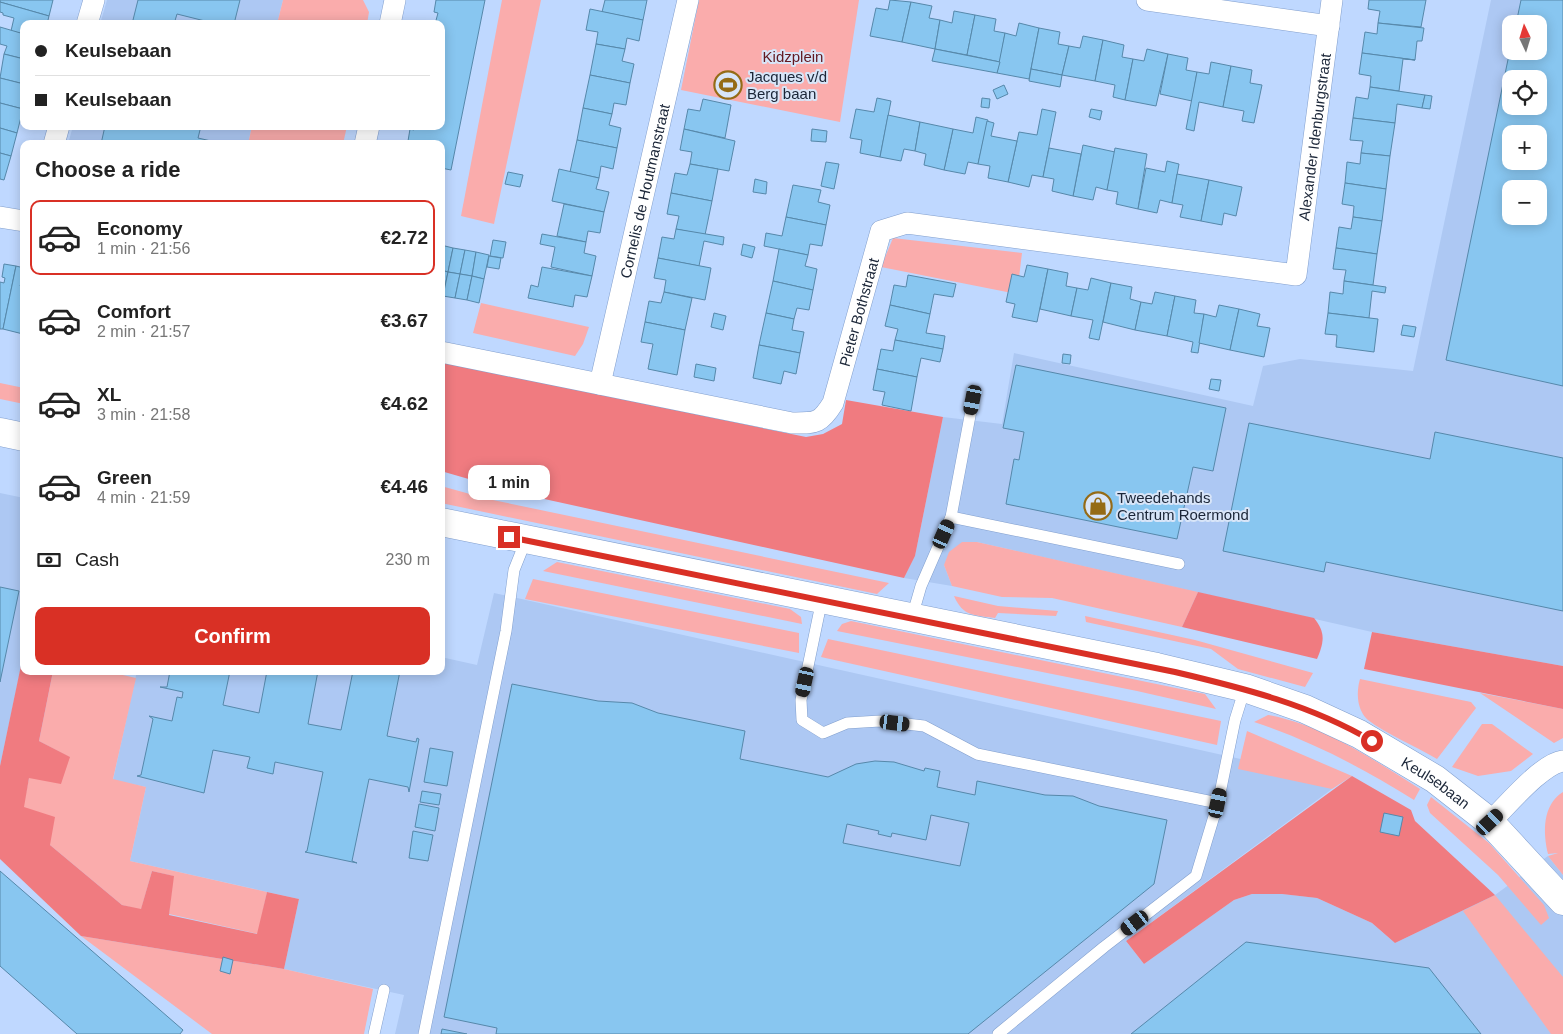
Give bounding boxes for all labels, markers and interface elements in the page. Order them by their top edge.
north arrow [1502,15,1548,60]
map controls [1502,15,1547,225]
text: Keulsebaan [65,40,172,61]
park label: Kidzplein [763,48,823,65]
street label: Alexander Idenburgstraat [1295,52,1334,222]
place label: Jacques v/d Berg baan [747,68,827,102]
sports icon: Jacques v/d Berg baan [713,70,743,100]
button: locate [1502,70,1547,115]
text: Keulsebaan [65,89,172,110]
street label: Cornelis de Houtmanstraat [616,101,673,280]
button: + [1502,125,1547,170]
text: Choose a ride [35,157,180,182]
button: − [1502,180,1547,225]
icon: car [37,215,82,260]
text: Economy [97,218,183,239]
text: €2.72 [380,227,428,248]
text: 1 min · 21:56 [97,240,190,257]
street label: Pieter Bothstraat [835,255,882,368]
icon: car [37,298,82,343]
text: Comfort [97,301,171,322]
text: €3.67 [380,310,428,331]
text: 2 min · 21:57 [97,323,190,340]
icon: car [37,381,82,426]
text: XL [97,384,121,405]
car [962,384,983,416]
text: €4.62 [380,393,428,414]
text: 3 min · 21:58 [97,406,190,423]
icon: car [37,464,82,509]
callout: 1 min [468,464,550,500]
text: Green [97,467,152,488]
text: 1 min [488,474,530,491]
text: €4.46 [380,476,428,497]
text: 4 min · 21:59 [97,489,190,506]
place label: Tweedehands Centrum Roermond [1117,489,1249,523]
shop icon: Tweedehands Centrum Roermond [1083,491,1113,521]
car [931,517,956,551]
route end [498,526,520,548]
icon: cash [35,546,63,574]
text: Cash [75,549,119,570]
text: 230 m [386,551,430,568]
button: Confirm [35,607,430,665]
car [794,666,815,698]
car [879,714,910,732]
route start [1361,730,1383,752]
street label: Keulsebaan [1399,753,1474,812]
car [1207,787,1228,819]
car [1473,806,1506,838]
car [1118,908,1151,938]

